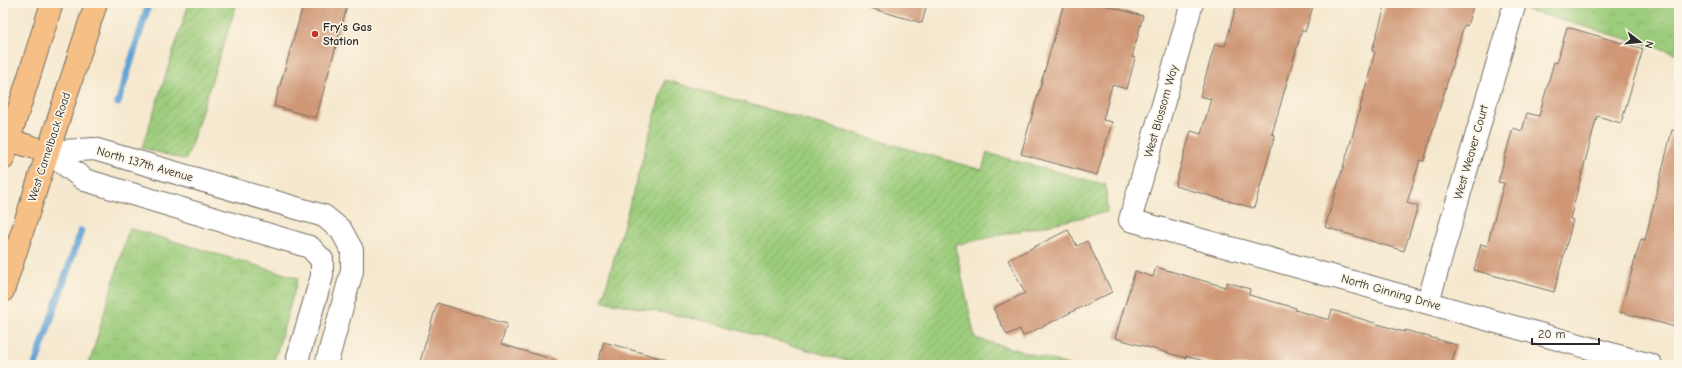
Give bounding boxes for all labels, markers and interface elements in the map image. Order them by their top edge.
place label: Fry's Gas Station [323,20,372,48]
north arrow [1620,22,1660,62]
marker: Fry's Gas Station [310,29,320,39]
text: N [1642,39,1656,50]
street label: West Blossom Way [1141,62,1181,159]
street label: West Camelback Road [25,90,73,204]
street label: West Weaver Court [1451,103,1491,201]
street label: North 137th Avenue [95,144,195,184]
street label: North Ginning Drive [1340,271,1442,313]
scale bar [1532,320,1599,346]
text: 20 m [1538,327,1566,341]

